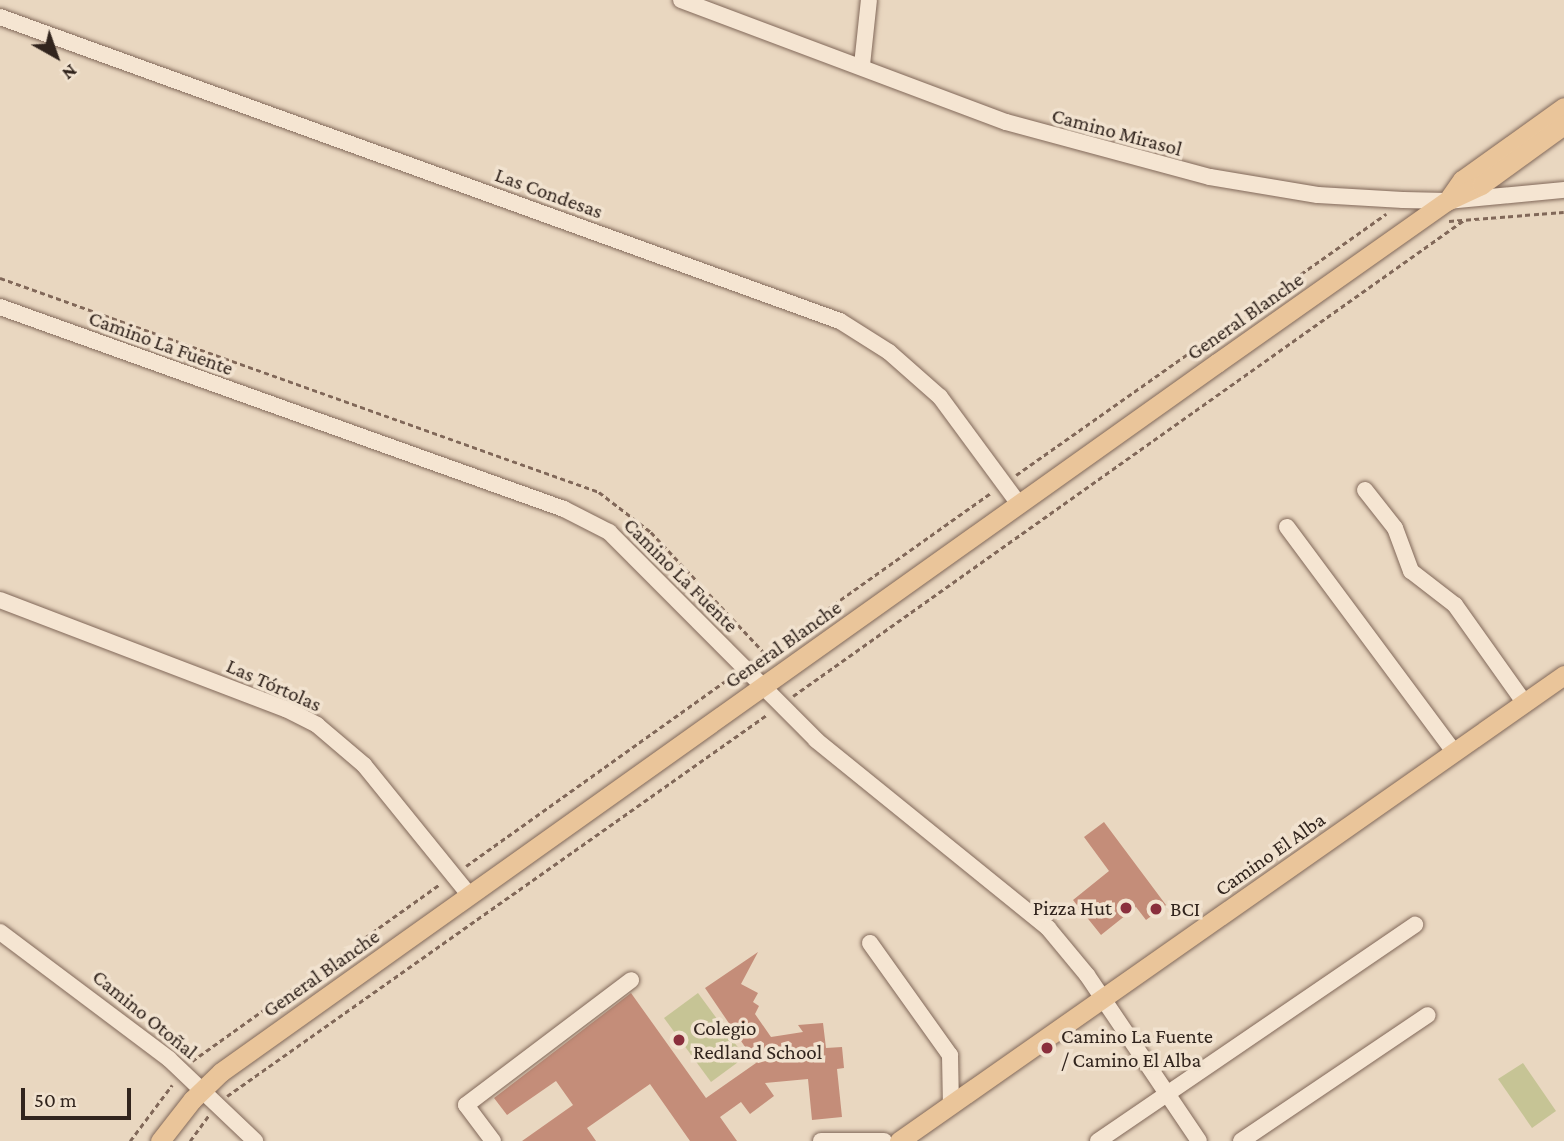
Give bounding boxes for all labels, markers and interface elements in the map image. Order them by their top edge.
north arrow [21,21,91,91]
text: N [58,60,82,85]
street label: Camino Mirasol [1049,103,1185,161]
street label: Las Condesas [492,162,606,224]
street label: General Blanche [1182,267,1308,365]
street label: Camino La Fuente [85,305,237,381]
street label: Camino La Fuente [618,512,744,638]
street label: General Blanche [720,595,846,693]
street label: Las Tórtolas [222,653,326,717]
street label: Camino El Alba [1210,807,1330,901]
place label: Pizza Hut [1033,895,1112,921]
place label: BCI [1170,896,1200,922]
marker: Pizza Hut [1118,900,1134,916]
marker: BCI [1148,901,1164,917]
street label: General Blanche [258,924,384,1022]
street label: Camino Otoñal [87,964,203,1064]
place label: Colegio Redland School [693,1015,822,1065]
place label: Camino La Fuente / Camino El Alba [1061,1023,1213,1073]
marker: Colegio Redland School [671,1032,687,1048]
marker: Camino La Fuente / Camino El Alba [1039,1040,1055,1056]
scale bar [24,1074,135,1118]
text: 50 m [34,1088,77,1112]

